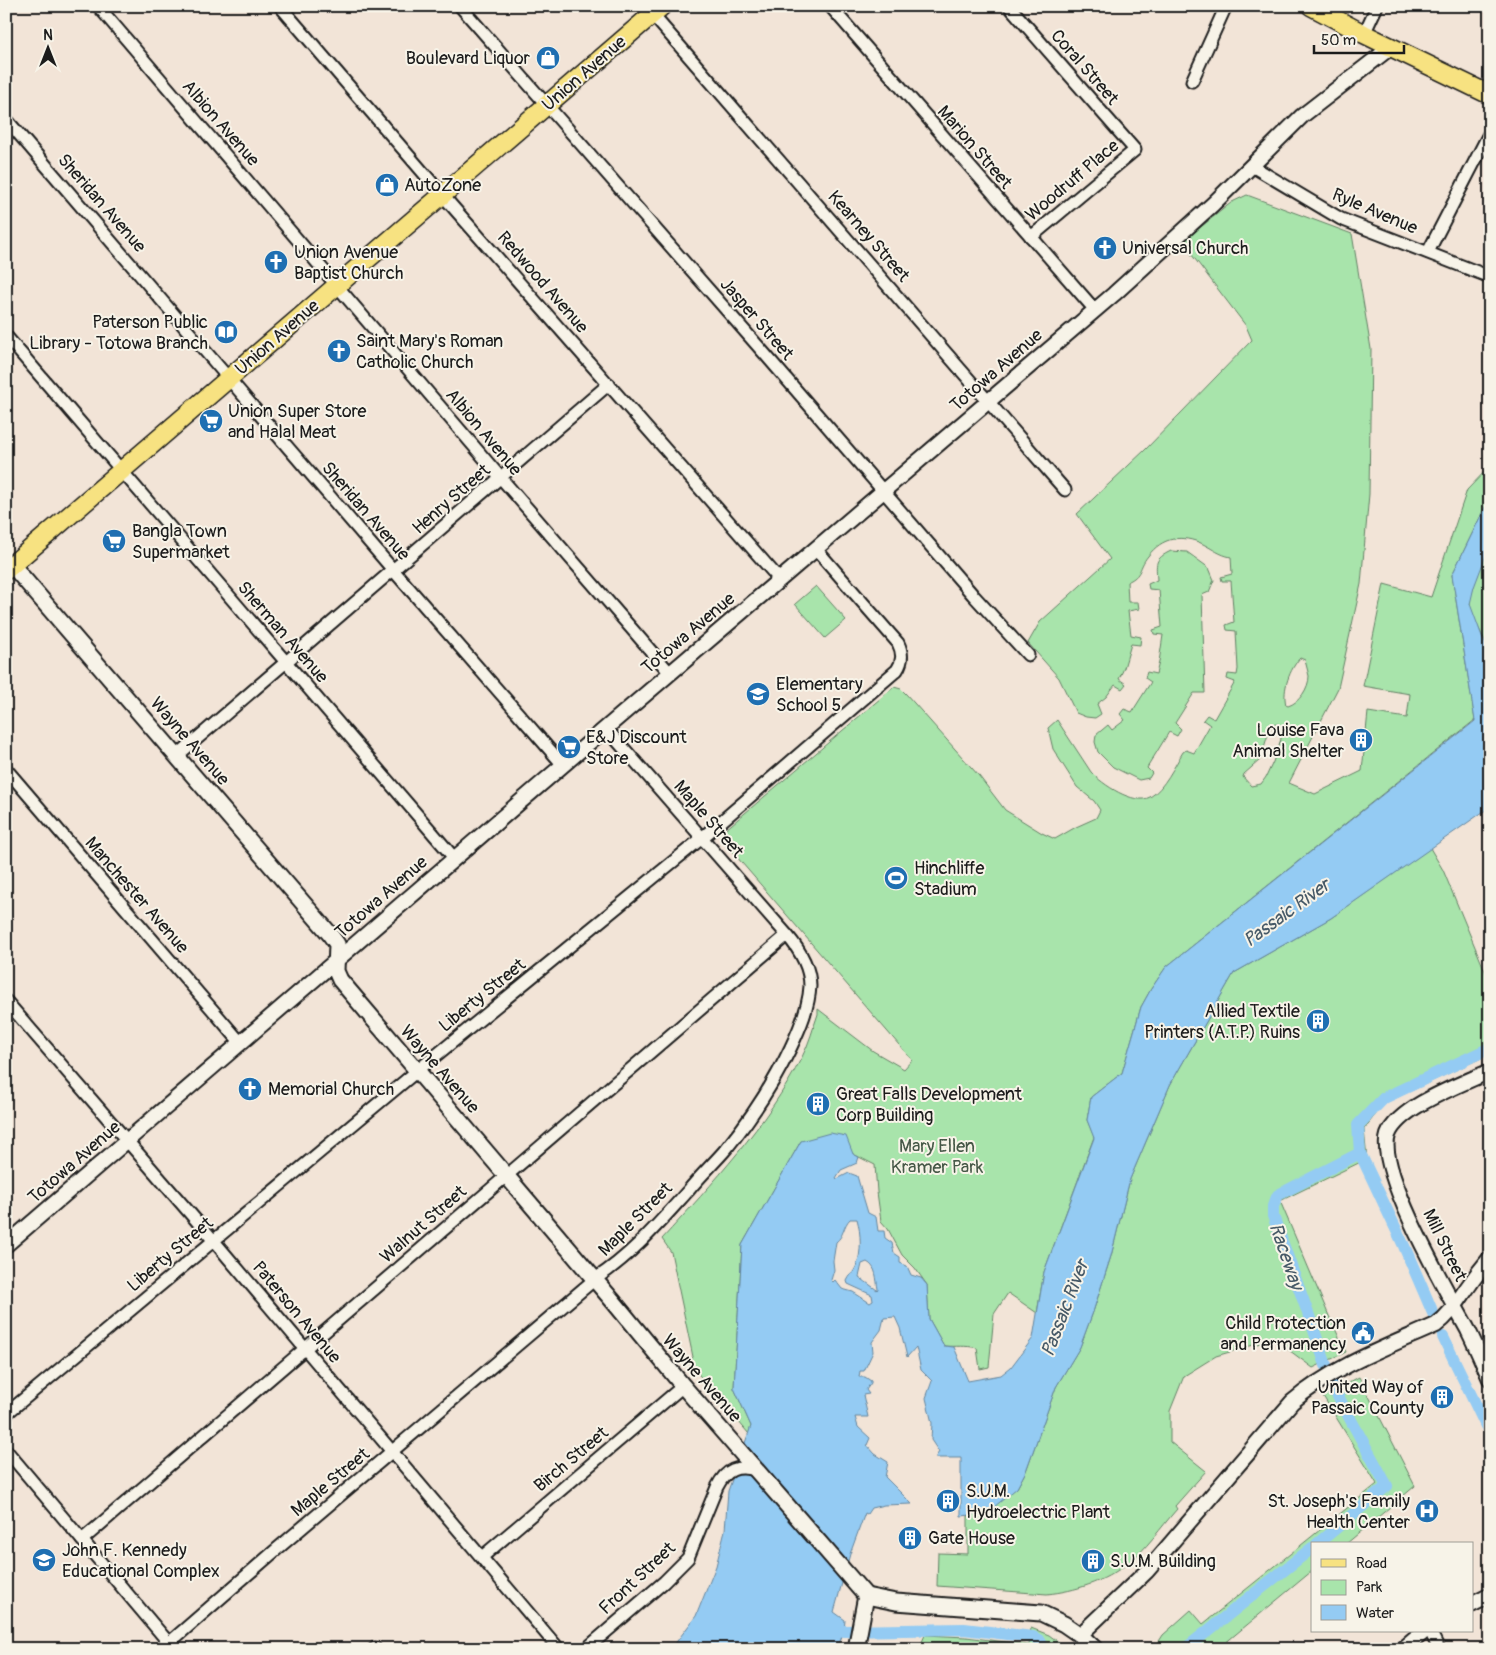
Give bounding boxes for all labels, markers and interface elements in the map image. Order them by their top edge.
north arrow [22,22,72,72]
scale bar [1314,22,1404,54]
street label: Coral Street [1046,25,1124,110]
text: N [43,27,53,44]
street label: Union Avenue [537,30,631,116]
text: 50 m [1321,31,1356,50]
shop icon: Boulevard Liquor [535,45,561,71]
place label: Boulevard Liquor [406,47,531,70]
street label: Albion Avenue [177,75,264,171]
street label: Marion Street [932,101,1018,194]
street label: Woodruff Place [1021,134,1124,226]
street label: Sheridan Avenue [52,149,151,258]
shop icon: AutoZone [374,172,400,198]
place label: AutoZone [404,174,481,197]
street label: Ryle Avenue [1329,183,1421,240]
street label: Kearney Street [823,186,915,287]
street label: Redwood Avenue [492,227,593,338]
church icon: Universal Church [1092,235,1118,261]
place label: Universal Church [1122,237,1248,260]
place label: Union Avenue Baptist Church [294,241,403,285]
church icon: Union Avenue Baptist Church [263,249,289,275]
street label: Jasper Street [715,273,799,366]
street label: Union Avenue [230,294,324,380]
place label: Paterson Public Library - Totowa Branch [29,311,208,355]
library icon: Paterson Public Library - Totowa Branch [213,319,239,345]
street label: Totowa Avenue [945,324,1047,417]
place label: Saint Mary's Roman Catholic Church [356,330,503,374]
church icon: Saint Mary's Roman Catholic Church [326,338,352,364]
street label: Albion Avenue [440,384,527,481]
place label: Union Super Store and Halal Meat [228,400,367,444]
supermarket icon: Union Super Store and Halal Meat [198,408,224,434]
street label: Sheridan Avenue [316,457,415,566]
street label: Henry Street [407,459,496,540]
place label: Bangla Town Supermarket [132,520,231,564]
supermarket icon: Bangla Town Supermarket [101,528,127,554]
street label: Sherman Avenue [232,577,333,688]
street label: Totowa Avenue [637,587,740,679]
place label: Elementary School 5 [776,673,863,717]
school or university icon: Elementary School 5 [745,681,771,707]
street label: Wayne Avenue [145,692,234,790]
place label: Louise Fava Animal Shelter [1232,719,1345,763]
place label: E&J Discount Store [586,726,688,770]
building icon: Louise Fava Animal Shelter [1348,727,1374,753]
supermarket icon: E&J Discount Store [556,734,582,760]
street label: Maple Street [669,776,749,864]
street label: Manchester Avenue [80,832,194,959]
street label: Totowa Avenue [330,851,432,944]
place label: Hinchliffe Stadium [914,857,984,901]
sports icon: Hinchliffe Stadium [883,865,909,891]
water label: Passaic River [1239,872,1336,952]
street label: Liberty Street [434,953,531,1037]
place label: Allied Textile Printers (A.T.P.) Ruins [1144,1000,1300,1044]
building icon: Allied Textile Printers (A.T.P.) Ruins [1305,1008,1331,1034]
street label: Wayne Avenue [395,1020,484,1118]
church icon: Memorial Church [237,1076,263,1102]
place label: Memorial Church [268,1078,394,1101]
place label: Great Falls Development Corp Building [836,1083,1023,1127]
building icon: Great Falls Development Corp Building [805,1091,831,1117]
street label: Totowa Avenue [23,1116,125,1209]
park label: Mary Ellen Kramer Park [891,1135,984,1179]
street label: Maple Street [593,1177,678,1261]
street label: Walnut Street [375,1180,472,1268]
street label: Mill Street [1417,1205,1472,1286]
street label: Liberty Street [123,1211,219,1297]
water label: Raceway [1264,1220,1310,1295]
water label: Passaic River [1036,1255,1095,1360]
street label: Paterson Avenue [247,1256,346,1368]
place label: Child Protection and Permanency [1220,1312,1346,1356]
public building icon: Child Protection and Permanency [1350,1320,1376,1346]
street label: Wayne Avenue [657,1329,746,1427]
place label: United Way of Passaic County [1311,1376,1425,1420]
building icon: United Way of Passaic County [1429,1384,1455,1410]
street label: Birch Street [529,1421,614,1497]
street label: Maple Street [286,1442,375,1522]
place label: S.U.M. Hydroelectric Plant [966,1480,1111,1524]
building icon: S.U.M. Hydroelectric Plant [935,1488,961,1514]
place label: St. Joseph's Family Health Center [1267,1490,1411,1534]
hospital icon: St. Joseph's Family Health Center [1414,1498,1440,1524]
building icon: Gate House [897,1525,923,1551]
place label: Gate House [928,1527,1015,1550]
street label: Front Street [594,1537,681,1620]
place label: John F. Kennedy Educational Complex [62,1539,220,1583]
legend [1311,1542,1474,1632]
school or university icon: John F. Kennedy Educational Complex [31,1547,57,1573]
building icon: S.U.M. Building [1080,1548,1106,1574]
place label: S.U.M. Building [1110,1550,1216,1573]
text: Road [1356,1554,1387,1573]
text: Park [1356,1578,1383,1597]
text: Water [1356,1604,1395,1623]

